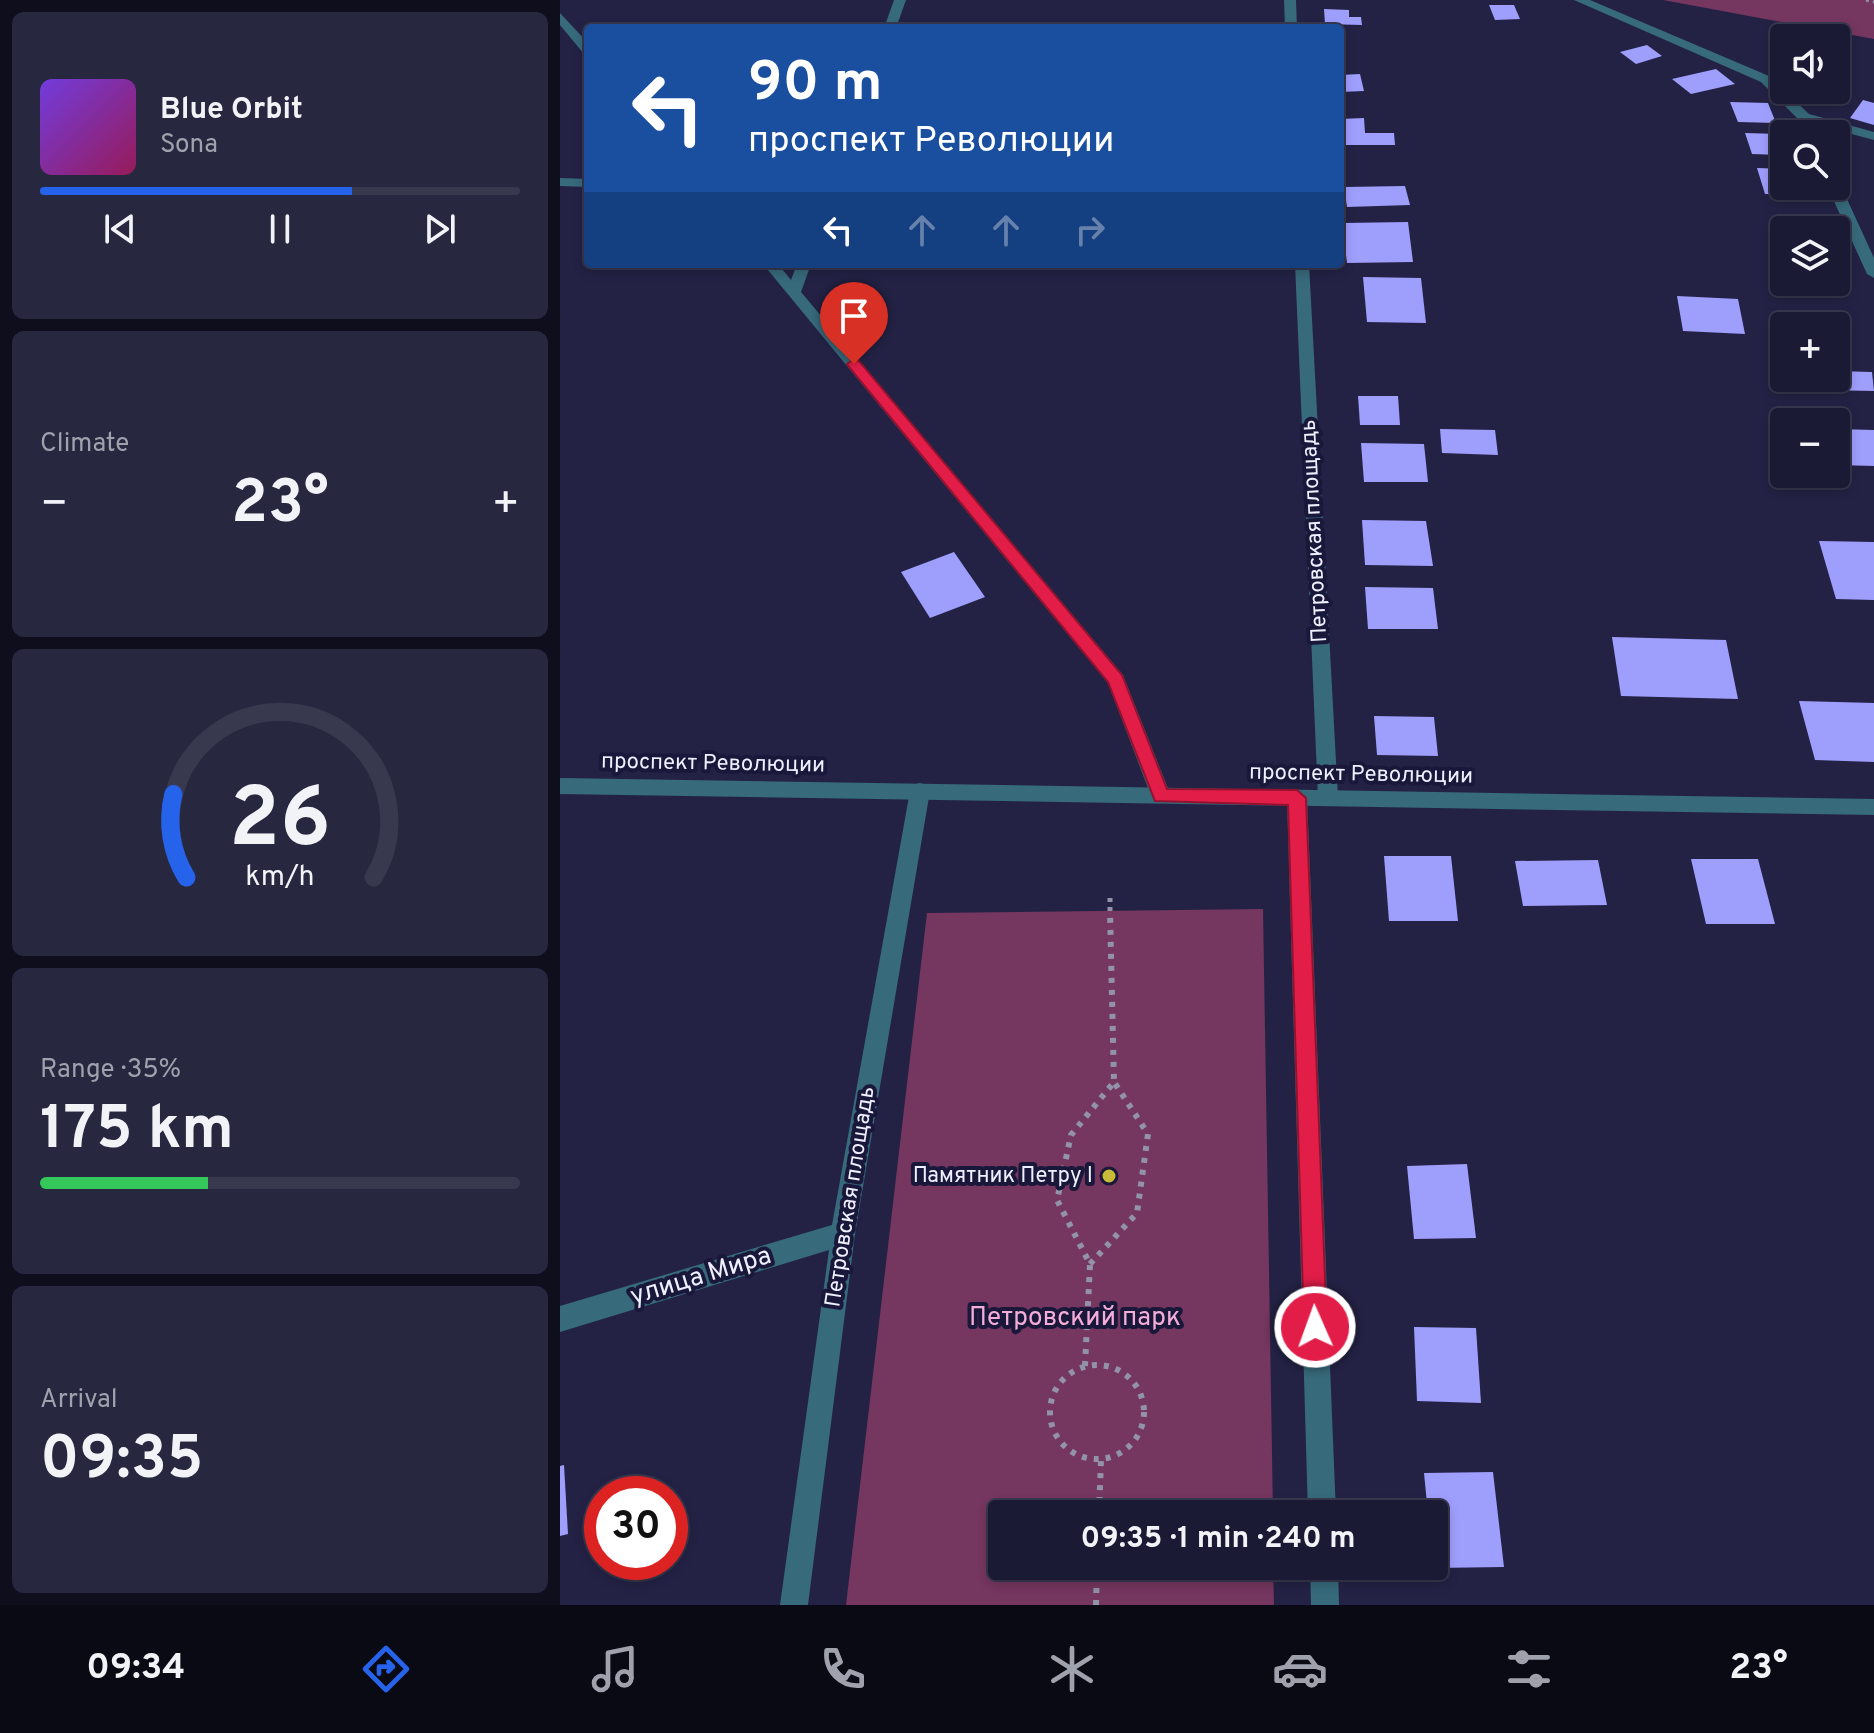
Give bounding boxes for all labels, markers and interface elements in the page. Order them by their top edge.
map controls [1770,24,1850,488]
button: sound [1770,24,1850,104]
text: 90 m [748,50,883,120]
icon: left [616,56,720,160]
text: Blue Orbit [160,92,303,129]
text: проспект Революции [748,119,1114,165]
button: search [1770,120,1850,200]
text: Sona [160,129,218,162]
icon: previous [98,207,142,251]
icon: pause [258,207,302,251]
icon: next [418,207,462,251]
icon: left [816,208,860,252]
icon: ahead [900,208,944,252]
icon: ahead [984,208,1028,252]
icon: right [1068,208,1112,252]
button: layers [1770,216,1850,296]
pin [820,282,888,364]
icon: arrive [832,294,876,338]
button: + [1770,312,1850,392]
button: − [1770,408,1850,488]
street label: Петровская площадь [1296,419,1334,643]
text: Climate [40,428,129,461]
text: 23° [231,468,329,544]
text: − [40,478,68,534]
text: + [492,478,520,534]
street label: проспект Революции [601,749,825,779]
street label: проспект Революции [1249,760,1473,790]
text: 26 [229,771,331,876]
text: km/h [245,861,315,897]
text: Range · 35% [40,1054,181,1087]
street label: Петровская площадь [820,1085,882,1309]
text: 175 km [40,1094,234,1170]
place label: Памятник Петру I [913,1163,1093,1190]
marker: Памятник Петру I [1100,1167,1118,1185]
street label: улица Мира [626,1240,776,1314]
position arrow [1273,1285,1357,1369]
park label: Петровский парк [969,1302,1181,1335]
text: Arrival [40,1384,118,1417]
text: 09:35 [40,1424,204,1500]
speed limit sign: 30 [584,1476,688,1580]
text: 09:35 · 1 min · 240 m [1081,1521,1355,1558]
icon: directions [358,1641,414,1697]
icon: music [587,1641,643,1697]
icon: phone [815,1641,871,1697]
icon: climate [1044,1641,1100,1697]
icon: car [1272,1641,1328,1697]
icon: filters [1501,1641,1557,1697]
text: 09:34 [86,1646,186,1692]
text: 23° [1729,1646,1788,1692]

